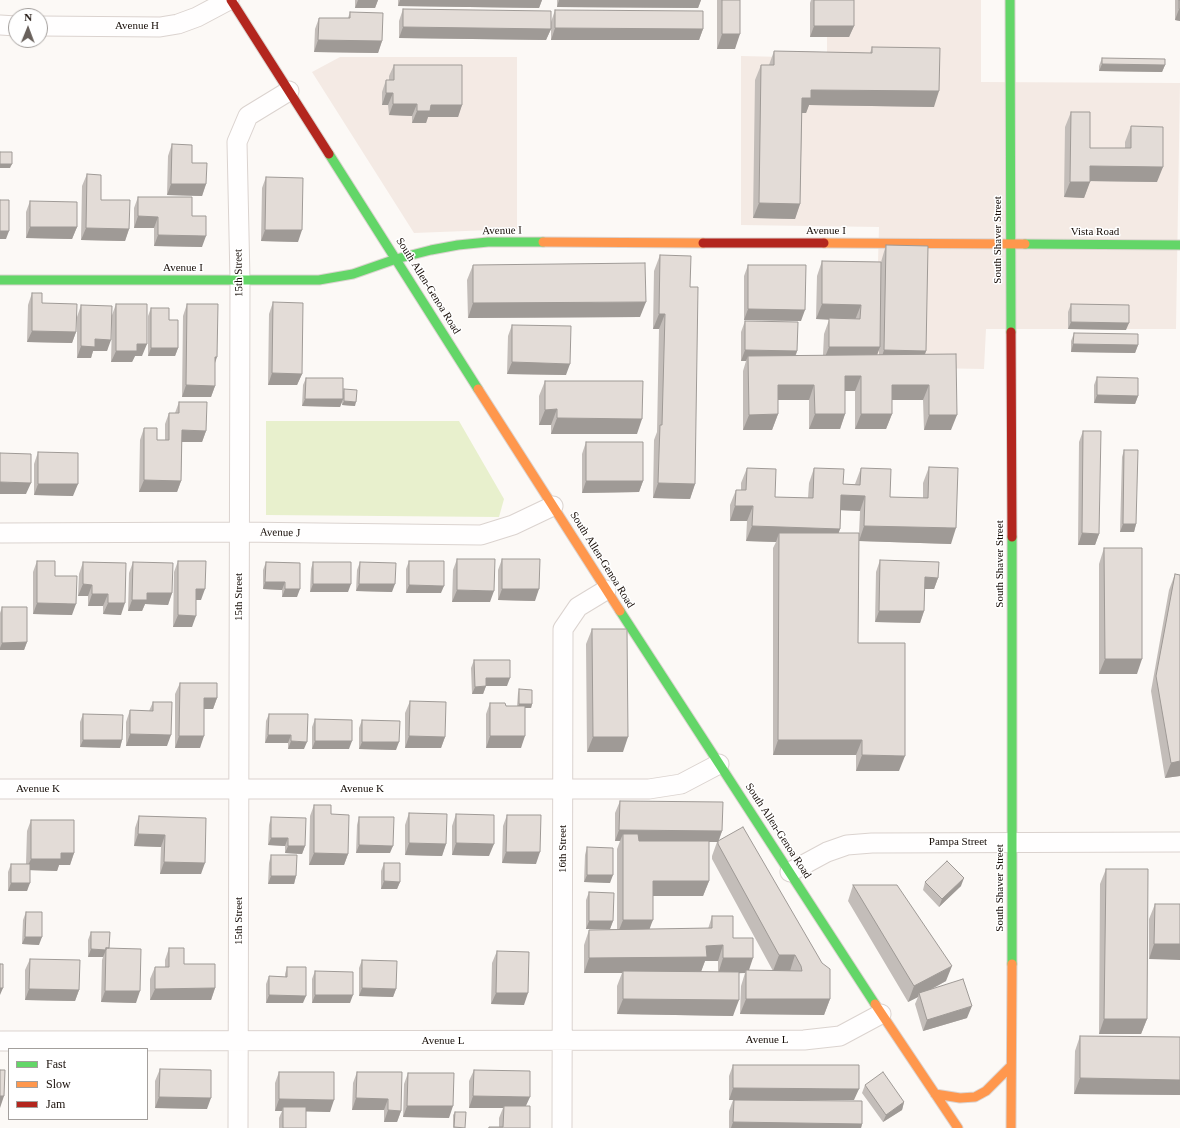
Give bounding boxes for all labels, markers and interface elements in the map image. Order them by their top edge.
north arrow [8,8,48,48]
text: N [24,11,32,23]
street label: Avenue H [115,19,159,33]
street label: South Shaver Street [991,196,1005,284]
street label: Avenue I [482,224,522,238]
street label: Avenue I [806,224,846,238]
street label: Vista Road [1071,225,1119,239]
street label: South Allen-Genoa Road [393,235,463,337]
street label: 15th Street [232,249,246,297]
street label: Avenue I [163,261,203,275]
street label: South Allen-Genoa Road [567,509,637,611]
street label: South Shaver Street [993,520,1007,608]
street label: Avenue J [260,526,300,540]
street label: 15th Street [232,573,246,621]
street label: South Allen-Genoa Road [742,781,814,881]
street label: Avenue K [16,782,60,796]
street label: Avenue K [340,782,384,796]
street label: 16th Street [556,825,570,873]
street label: Pampa Street [929,835,987,849]
street label: South Shaver Street [993,844,1007,932]
street label: 15th Street [232,897,246,945]
street label: Avenue L [746,1033,788,1047]
street label: Avenue L [422,1034,464,1048]
legend [8,1048,148,1120]
text: Fast [46,1057,66,1071]
text: Slow [46,1077,71,1091]
text: Jam [46,1097,65,1111]

